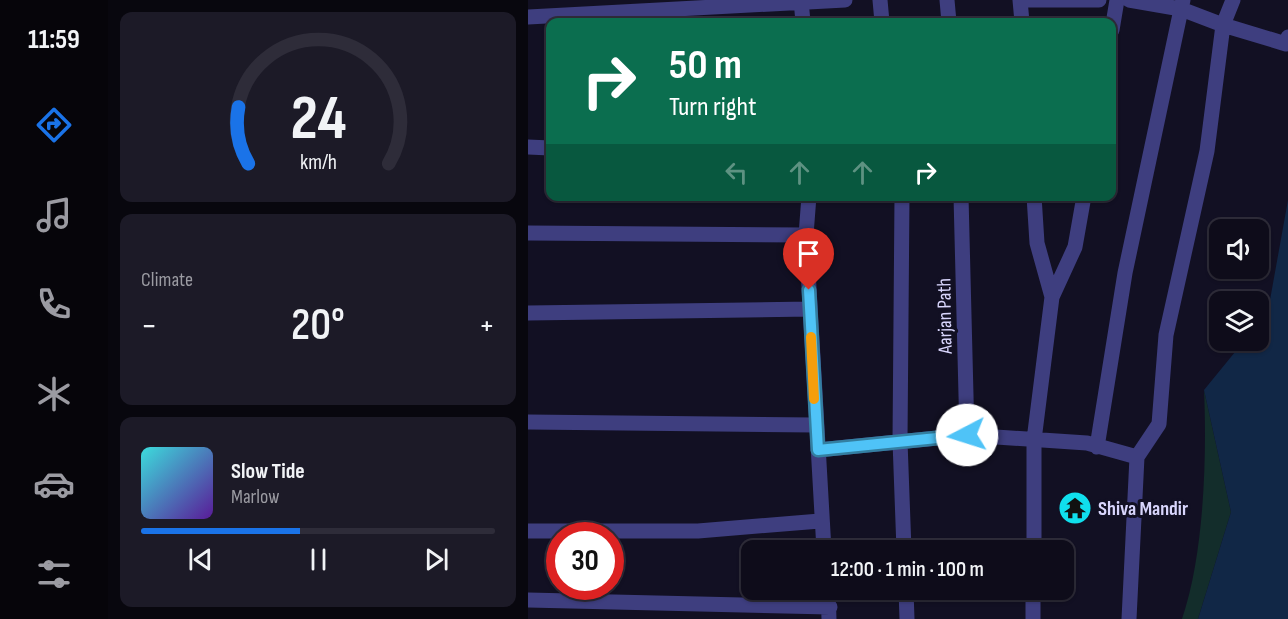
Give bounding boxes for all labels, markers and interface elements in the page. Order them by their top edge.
text: 11:59 [28,24,80,56]
text: 50 m [669,40,742,91]
icon: right [570,42,648,120]
text: 24 [290,82,346,157]
text: Turn right [669,91,756,123]
icon: directions [33,104,75,146]
text: km/h [299,151,337,176]
icon: left [720,156,753,189]
icon: ahead [783,156,816,189]
icon: ahead [846,156,879,189]
icon: right [909,156,942,189]
icon: music [33,194,75,236]
map controls [1209,219,1269,351]
button: sound [1209,219,1269,279]
pin [783,228,834,290]
icon: arrive [792,237,825,270]
text: Climate [141,268,193,292]
street label: Aarjan Path [932,278,958,355]
icon: phone [33,283,75,325]
button: layers [1209,291,1269,351]
text: 20° [291,298,345,353]
text: − [141,306,157,346]
text: + [479,306,495,346]
icon: climate [33,373,75,415]
position arrow [935,403,999,467]
text: Slow Tide [231,458,305,485]
icon: car [33,463,75,505]
text: Marlow [231,485,279,509]
temple icon: Shiva Mandir [1057,490,1093,526]
place label: Shiva Mandir [1098,497,1188,521]
speed limit sign: 30 [546,522,624,600]
icon: previous [184,543,217,576]
icon: pause [302,543,335,576]
icon: next [420,543,453,576]
icon: filters [33,553,75,595]
text: 12:00 · 1 min · 100 m [831,556,984,583]

